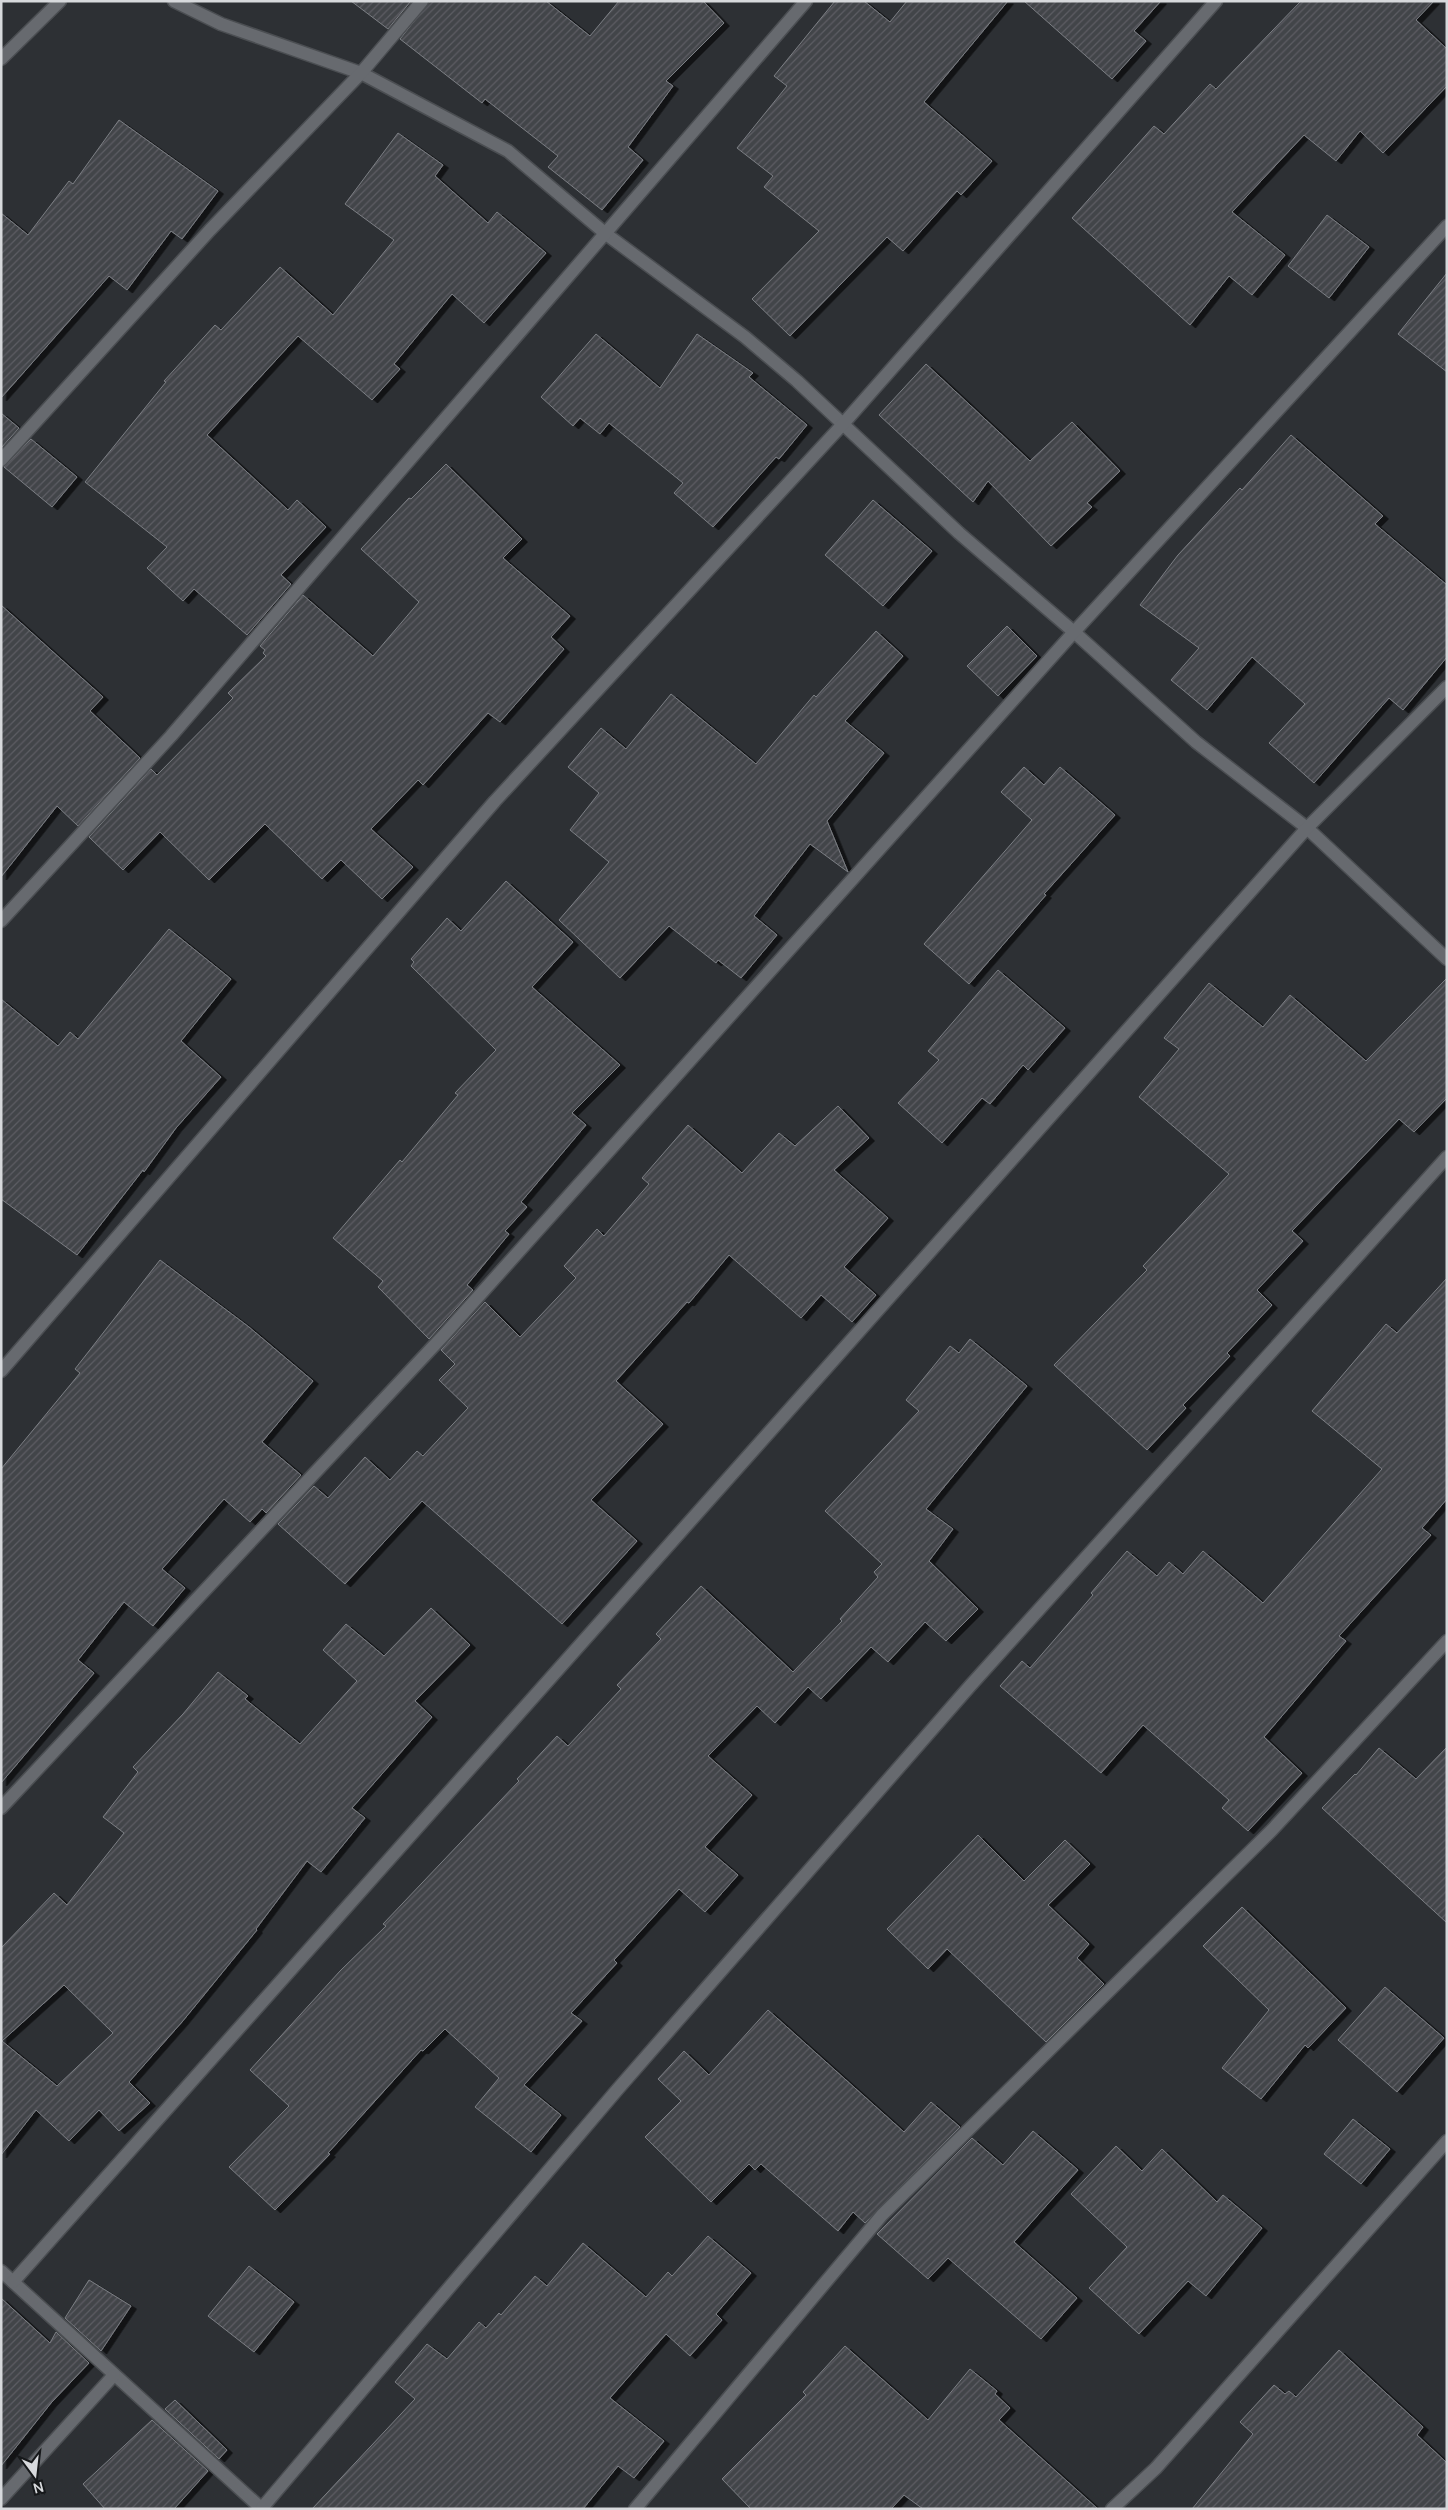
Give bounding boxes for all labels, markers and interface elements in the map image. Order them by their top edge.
north arrow [10,2450,60,2500]
text: N [31,2478,46,2499]

